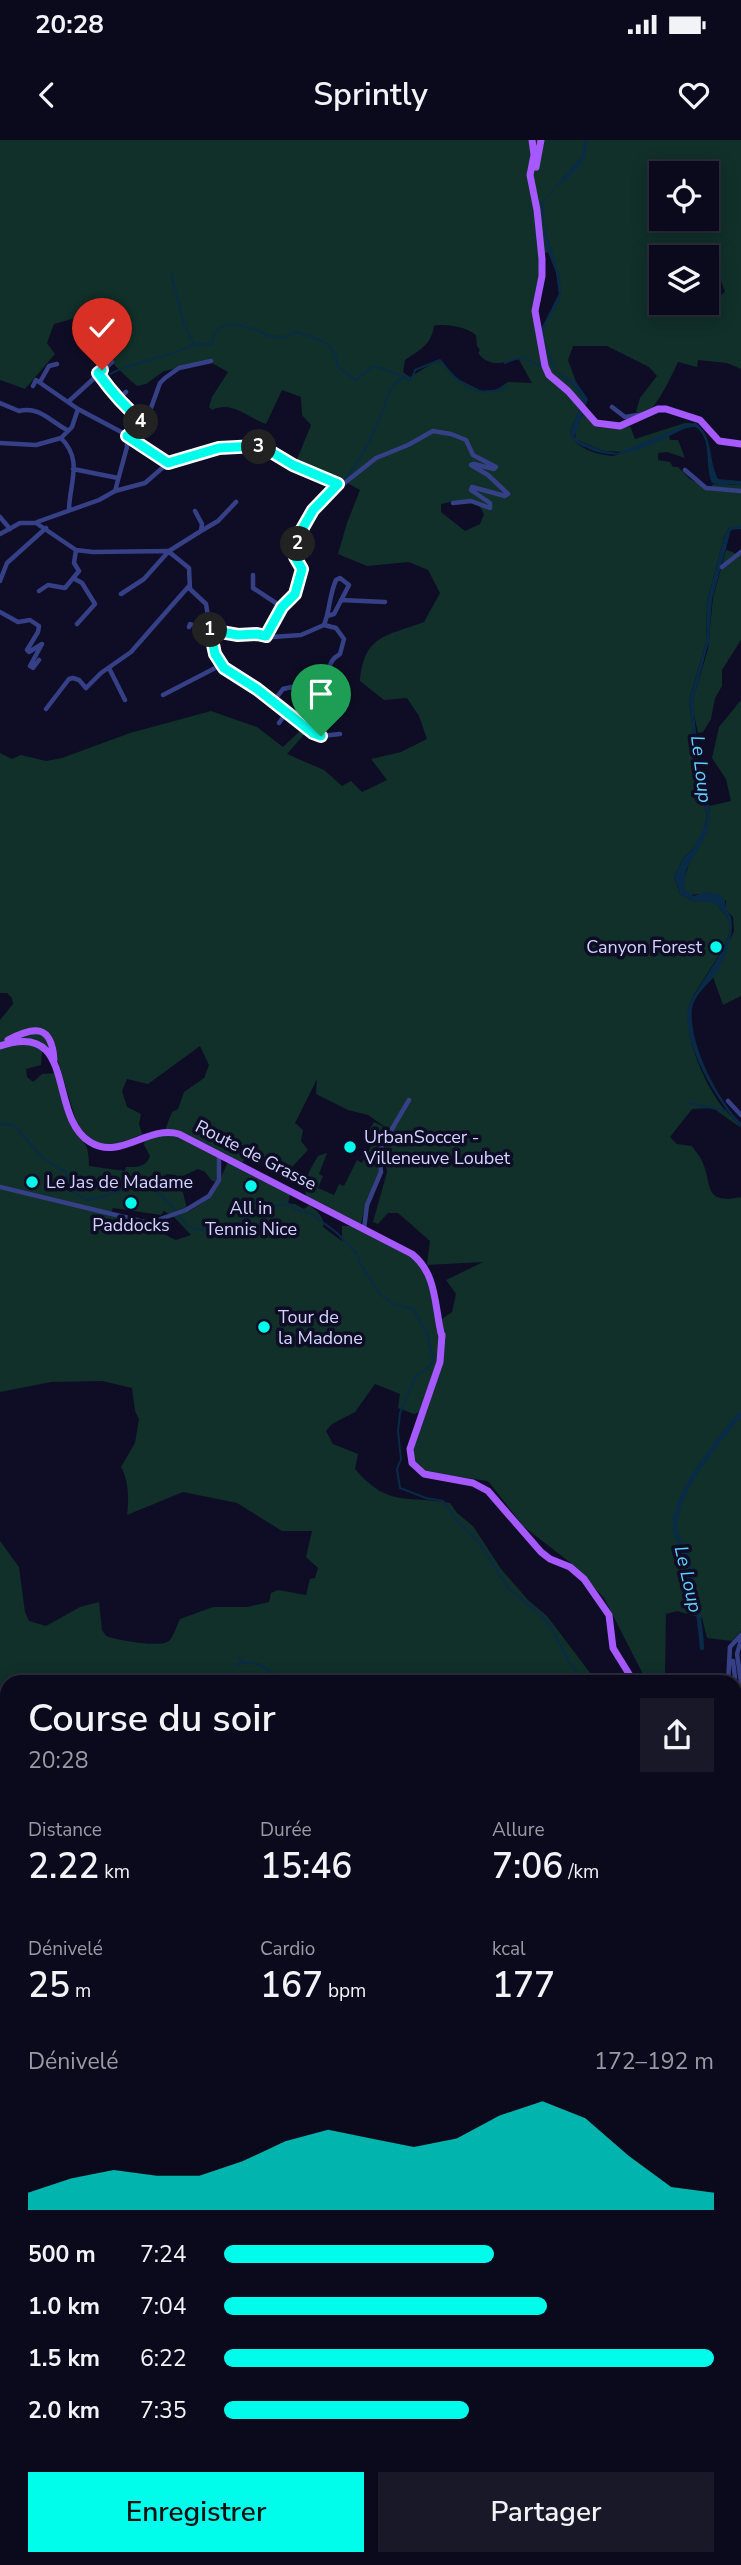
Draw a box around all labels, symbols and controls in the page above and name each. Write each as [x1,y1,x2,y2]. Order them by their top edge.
text: 20:28 [35,7,104,42]
text: Sprintly [313,73,428,116]
icon: back [28,76,66,114]
icon: heart [675,76,713,114]
map controls [649,161,719,315]
button: locate [649,161,719,231]
button: layers [649,245,719,315]
pin [72,298,132,370]
icon: check [83,309,121,347]
pin: 4 [124,404,158,440]
text: 4 [135,408,146,434]
pin: 3 [242,430,276,464]
text: 3 [253,433,264,459]
pin: 2 [280,526,316,562]
text: 2 [292,530,303,556]
pin: 1 [192,612,228,648]
text: 1 [204,616,215,642]
pin [291,664,351,736]
icon: arrive [302,675,340,713]
water label: Le Loup [684,734,718,804]
place label: Canyon Forest [586,935,703,959]
marker: Canyon Forest [708,939,724,955]
street label: Route de Grasse [191,1114,321,1196]
place label: UrbanSoccer - Villeneuve Loubet [363,1125,511,1170]
marker: UrbanSoccer - Villeneuve Loubet [342,1139,358,1155]
place label: Le Jas de Madame [46,1170,193,1194]
marker: Le Jas de Madame [24,1174,40,1190]
marker: All in Tennis Nice [243,1178,259,1194]
marker: Paddocks [123,1195,139,1211]
place label: All in Tennis Nice [205,1196,297,1241]
place label: Paddocks [92,1213,170,1237]
place label: Tour de la Madone [278,1305,363,1350]
marker: Tour de la Madone [256,1319,272,1335]
water label: Le Loup [668,1543,708,1615]
text: Course du soir [28,1693,276,1744]
button: share [640,1698,714,1772]
text: 20:28 [28,1745,88,1776]
text: Distance [28,1817,102,1843]
text: Durée [260,1817,312,1843]
text: Allure [492,1817,545,1843]
text: 2.22 [28,1843,99,1890]
text: 15:46 [260,1843,352,1890]
text: 7:06 [492,1843,563,1890]
text: km [99,1859,130,1885]
text: /km [563,1859,599,1885]
text: Dénivelé [28,1936,103,1962]
text: Cardio [260,1936,315,1962]
text: kcal [492,1936,526,1962]
text: 25 [28,1962,70,2009]
text: 167 [260,1962,323,2009]
text: 177 [492,1962,555,2009]
text: m [70,1978,91,2004]
text: bpm [323,1978,366,2004]
text: Dénivelé [28,2046,119,2077]
text: 172–192 m [594,2046,714,2077]
text: 500 m [28,2239,96,2270]
text: 7:24 [140,2239,187,2270]
text: 1.0 km [28,2291,100,2322]
text: 7:04 [140,2291,187,2322]
text: 1.5 km [28,2343,100,2374]
text: 6:22 [140,2343,187,2374]
text: 2.0 km [28,2395,100,2426]
text: 7:35 [140,2395,187,2426]
button: Enregistrer [28,2472,364,2552]
button: Partager [378,2472,714,2552]

